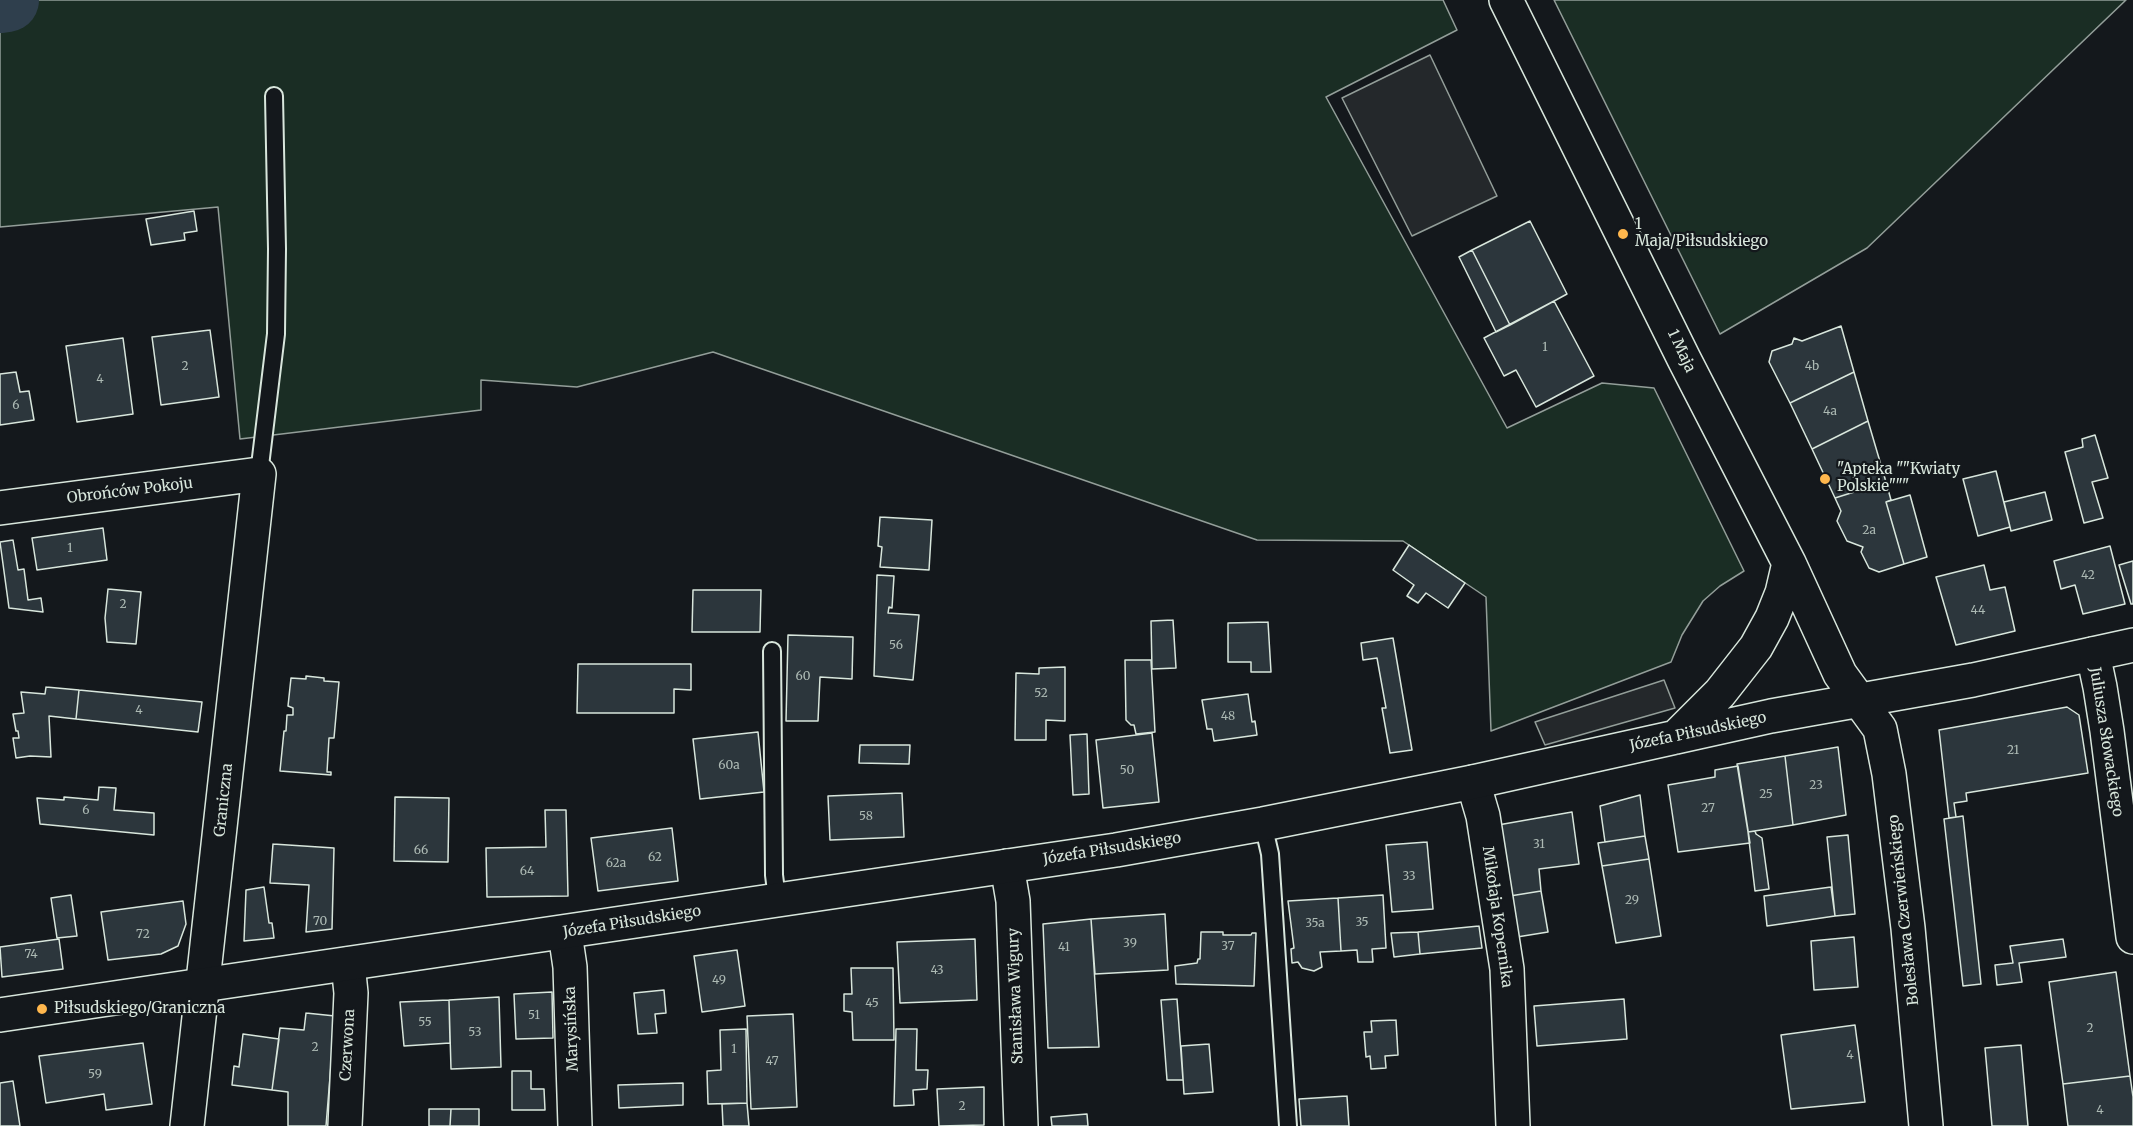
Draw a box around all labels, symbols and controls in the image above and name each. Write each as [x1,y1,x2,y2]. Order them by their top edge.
place label: 1 Maja/Piłsudskiego [1635,216,1768,251]
marker: 1 Maja/Piłsudskiego [1616,227,1630,241]
street label: 1 Maja [1663,327,1699,375]
house number: 1 [1542,341,1548,355]
house number: 2 [181,360,189,374]
house number: 4b [1805,360,1819,374]
house number: 4 [96,373,104,387]
house number: 6 [12,399,20,413]
house number: 4a [1823,405,1837,419]
place label: "Apteka ""Kwiaty Polskie""" [1837,461,1960,496]
marker: "Apteka ""Kwiaty Polskie""" [1818,472,1832,486]
street label: Obrońców Pokoju [66,474,194,508]
house number: 2a [1862,524,1876,538]
house number: 1 [67,542,73,556]
house number: 42 [2081,569,2095,583]
house number: 2 [119,598,127,612]
house number: 44 [1971,604,1985,618]
house number: 56 [889,639,903,653]
street label: Juliusza Słowackiego [2085,666,2127,818]
house number: 60 [796,670,810,684]
house number: 52 [1034,687,1048,701]
house number: 4 [135,704,143,718]
street label: Józefa Piłsudskiego [1628,709,1768,755]
house number: 48 [1221,710,1235,724]
house number: 21 [2007,744,2019,758]
house number: 60a [718,759,740,773]
street label: Graniczna [211,762,237,838]
house number: 50 [1120,764,1134,778]
house number: 23 [1809,779,1823,793]
house number: 25 [1759,788,1773,802]
house number: 27 [1701,802,1715,816]
house number: 6 [82,804,90,818]
house number: 58 [859,810,873,824]
street label: Bolesława Czerwieńskiego [1885,814,1923,1006]
street label: Józefa Piłsudskiego [1042,829,1182,869]
house number: 31 [1533,838,1545,852]
house number: 66 [414,844,428,858]
street label: Mikołaja Kopernika [1478,845,1516,989]
house number: 62 [648,851,662,865]
house number: 62a [606,857,626,871]
house number: 64 [520,865,534,879]
house number: 33 [1402,870,1416,884]
house number: 29 [1625,894,1639,908]
street label: Józefa Piłsudskiego [562,902,702,942]
house number: 70 [313,915,327,929]
house number: 35 [1355,916,1369,930]
house number: 35a [1305,917,1325,931]
house number: 72 [136,928,150,942]
street label: Stanisława Wigury [1005,928,1027,1064]
house number: 39 [1123,937,1137,951]
house number: 37 [1221,940,1235,954]
house number: 41 [1058,941,1070,955]
house number: 74 [24,948,38,962]
house number: 43 [930,964,944,978]
house number: 49 [712,974,726,988]
street label: Marysińska [562,986,582,1072]
house number: 45 [865,997,879,1011]
place label: Piłsudskiego/Graniczna [54,1000,225,1018]
marker: Piłsudskiego/Graniczna [35,1002,49,1016]
street label: Czerwona [337,1009,359,1081]
house number: 51 [528,1009,540,1023]
house number: 55 [418,1016,432,1030]
house number: 2 [2086,1022,2094,1036]
house number: 53 [468,1026,482,1040]
house number: 2 [311,1041,319,1055]
house number: 1 [731,1043,737,1057]
house number: 4 [1846,1049,1854,1063]
house number: 47 [765,1055,779,1069]
house number: 59 [88,1068,102,1082]
house number: 2 [958,1100,966,1114]
house number: 4 [2096,1104,2104,1118]

